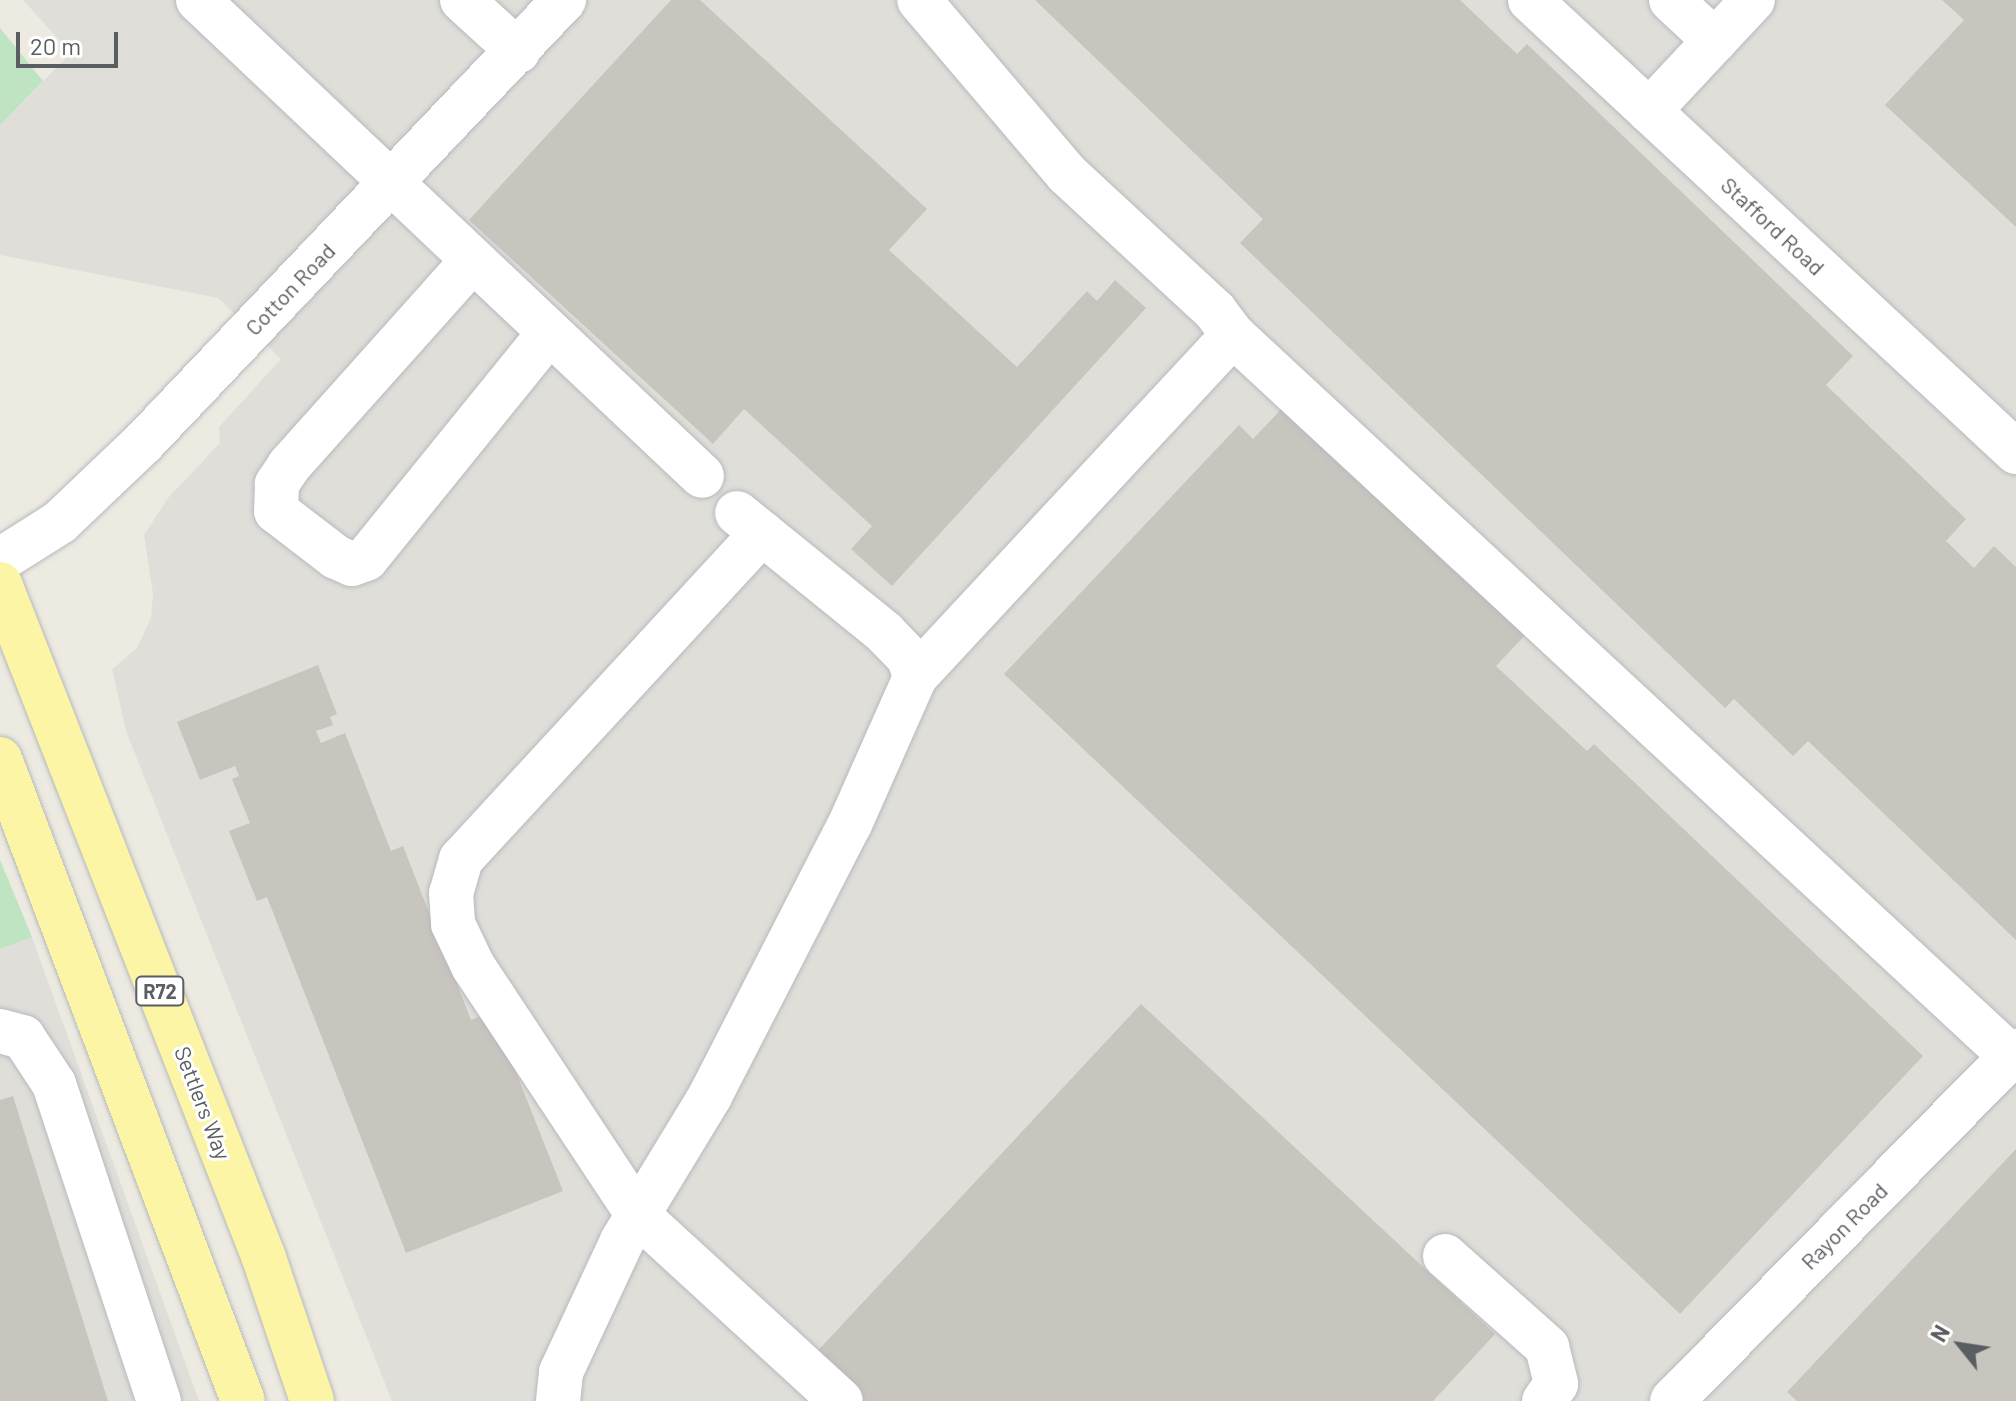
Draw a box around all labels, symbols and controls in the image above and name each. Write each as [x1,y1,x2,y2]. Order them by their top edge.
scale bar [20,16,122,66]
text: 20 m [30,31,81,60]
street label: Stafford Road [1716,171,1830,281]
street label: Cotton Road [240,237,340,341]
road number: R72 [134,975,186,1007]
street label: Settlers Way [169,1042,237,1164]
street label: Rayon Road [1795,1177,1893,1275]
north arrow [1920,1305,2000,1385]
text: N [1924,1320,1954,1346]

